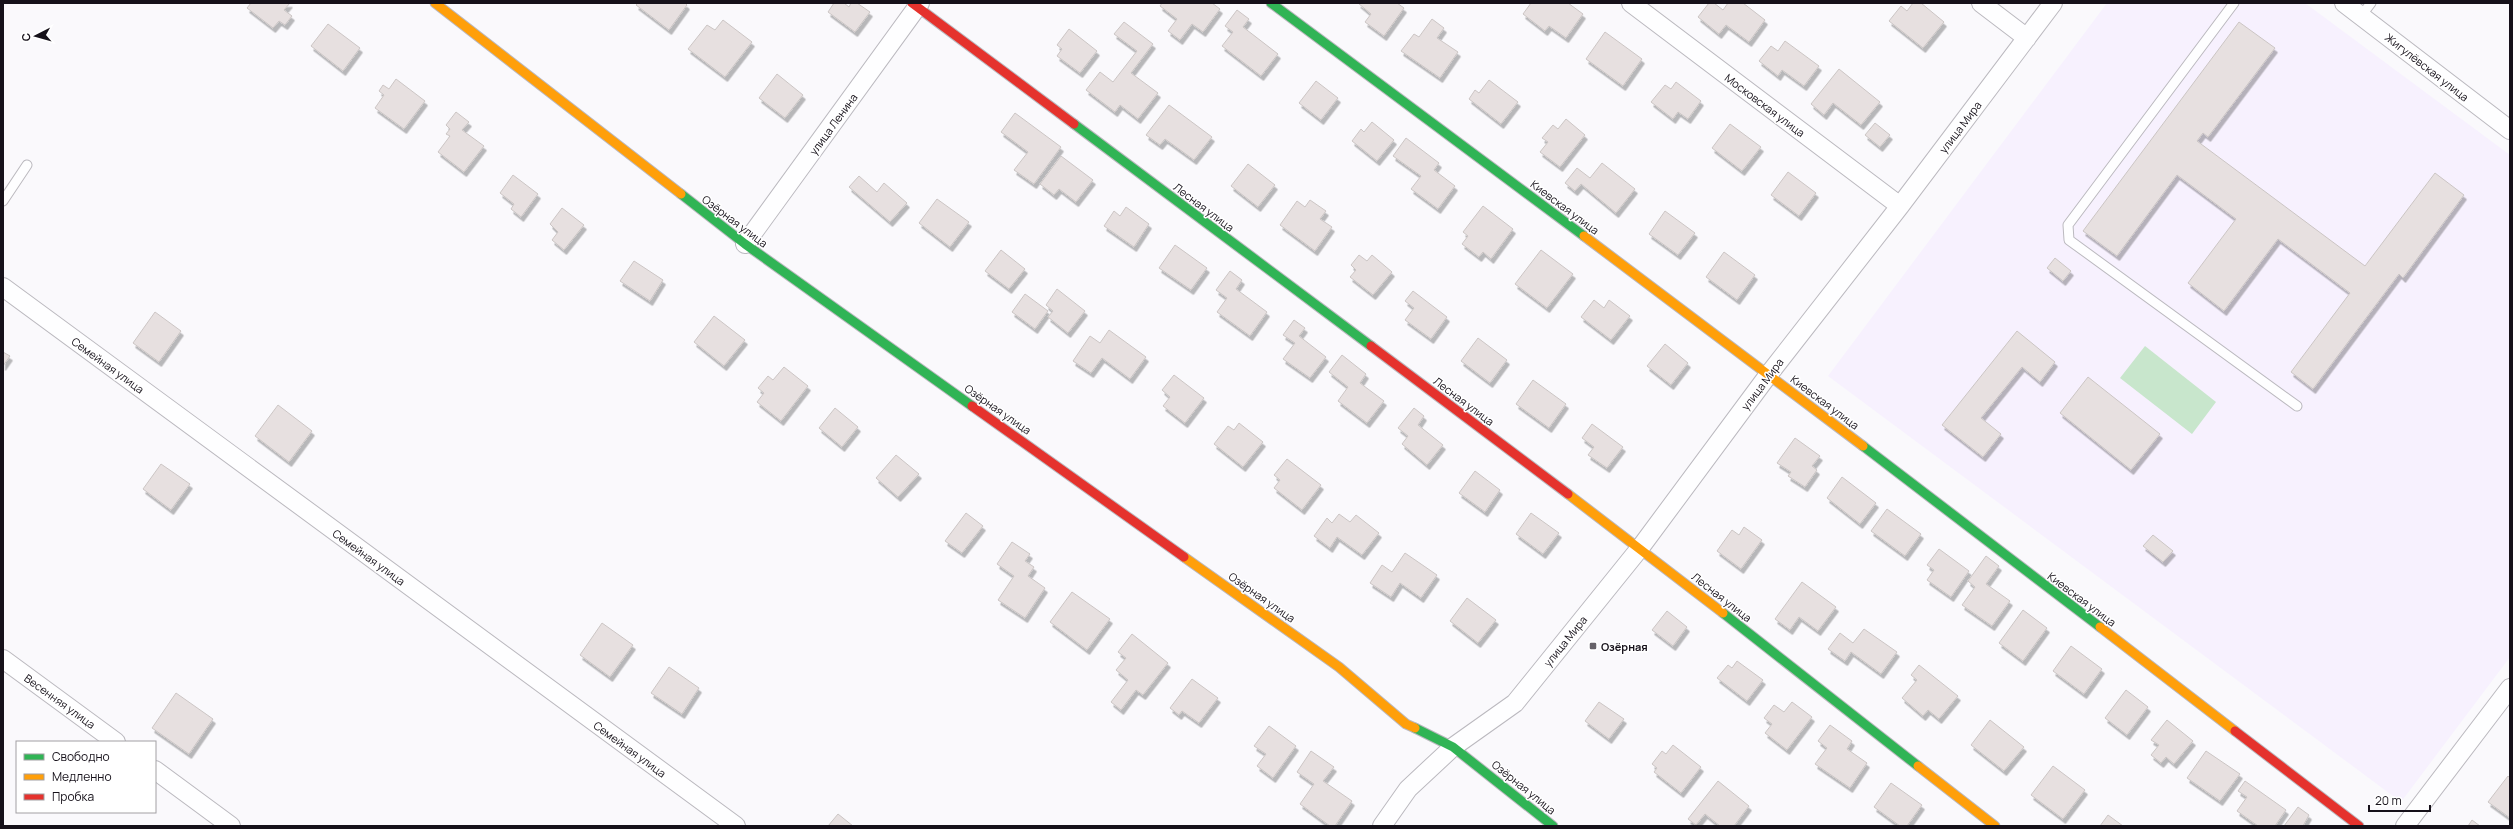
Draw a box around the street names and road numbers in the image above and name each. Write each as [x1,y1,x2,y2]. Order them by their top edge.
street label: Жигулёвская улица [2382,30,2472,104]
street label: Московская улица [1722,70,1808,140]
street label: улица Ленина [806,90,860,158]
street label: улица Мира [1936,98,1984,156]
street label: Киевская улица [1528,176,1602,238]
street label: Лесная улица [1171,179,1237,235]
street label: Озёрная улица [699,191,771,251]
street label: Семейная улица [69,334,147,396]
street label: улица Мира [1738,355,1786,413]
street label: Киевская улица [1788,371,1862,433]
street label: Лесная улица [1431,373,1497,429]
street label: Озёрная улица [962,380,1034,438]
street label: Семейная улица [330,526,408,588]
street label: Озёрная улица [1226,568,1298,626]
street label: Киевская улица [2045,568,2119,630]
street label: Лесная улица [1689,569,1755,625]
street label: улица Мира [1540,612,1590,670]
street label: Весенняя улица [22,670,98,732]
street label: Семейная улица [591,718,669,780]
street label: Озёрная улица [1489,757,1559,817]

